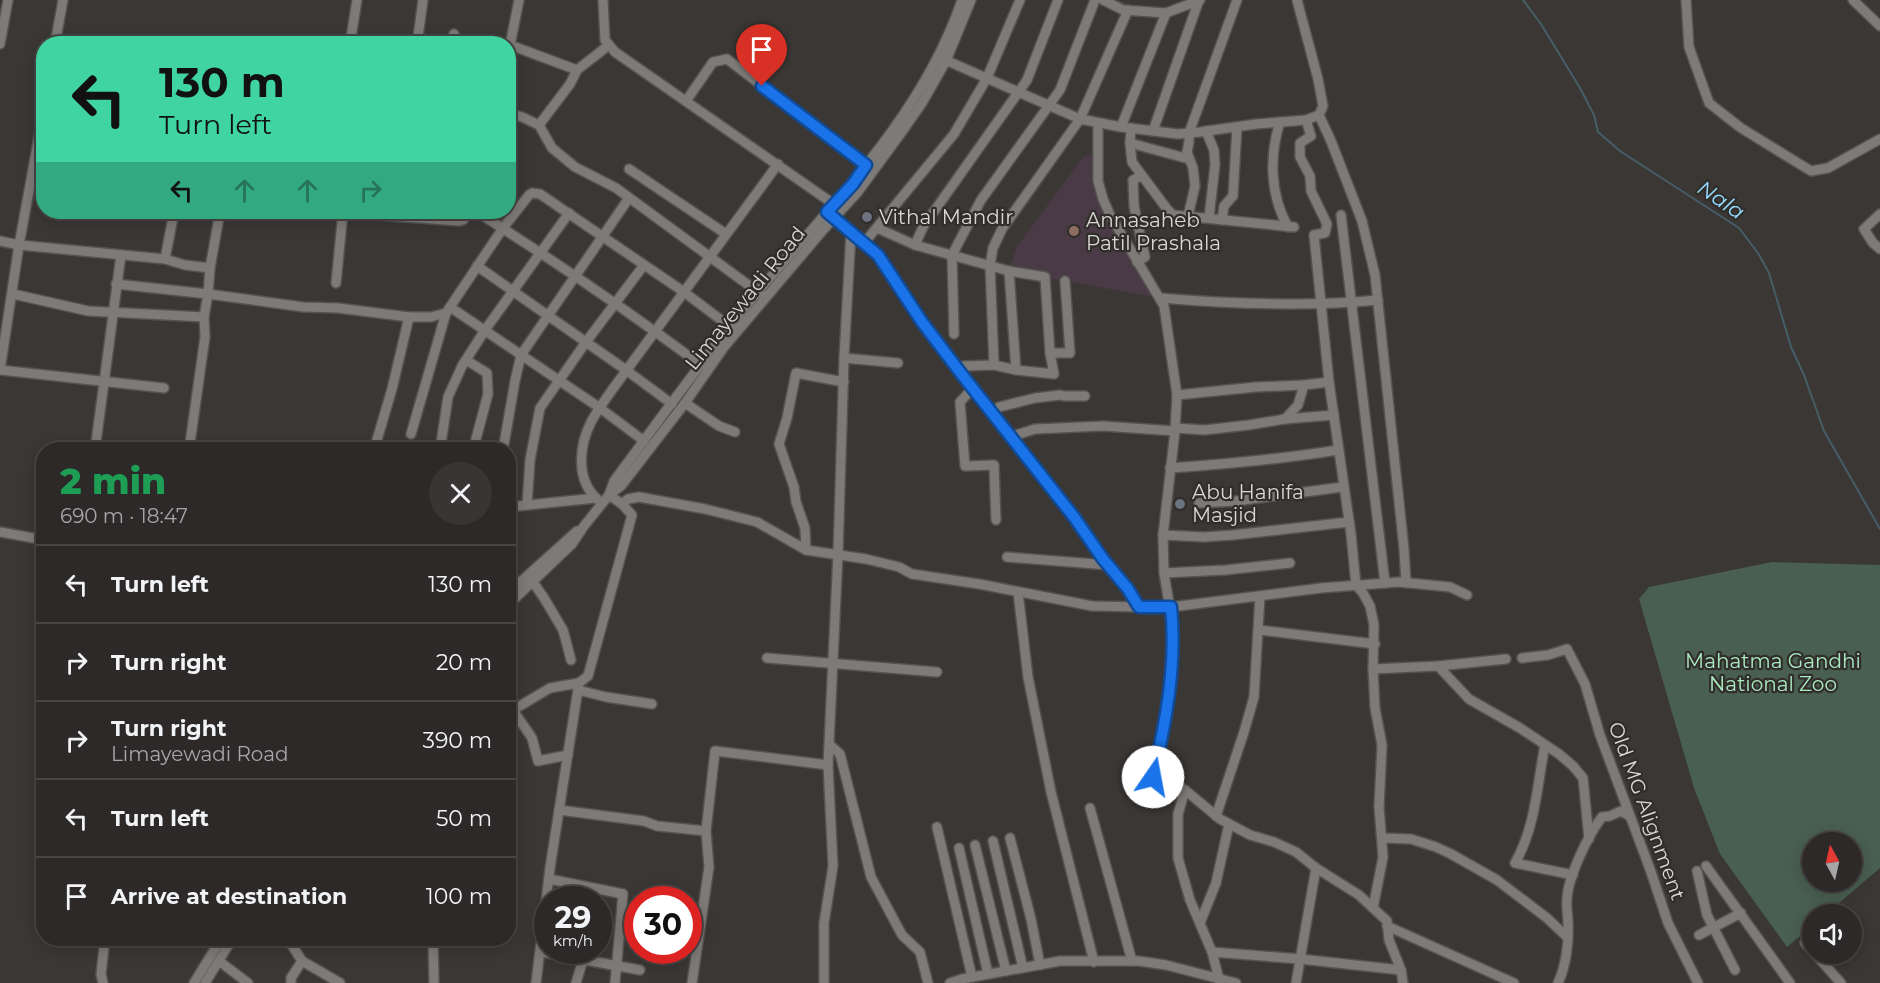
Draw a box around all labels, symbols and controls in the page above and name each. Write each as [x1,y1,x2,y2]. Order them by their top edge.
pin [736,24,787,86]
icon: arrive [745,33,778,66]
text: 130 m [159,56,285,108]
icon: left [60,60,138,138]
text: Turn left [159,108,272,141]
icon: left [165,174,198,207]
icon: ahead [228,174,261,207]
icon: ahead [291,174,324,207]
icon: right [354,174,387,207]
water label: Nala [1693,175,1749,224]
place label: Vithal Mandir [879,205,1013,229]
place label: Annasaheb Patil Prashala [1086,208,1221,255]
marker: Vithal Mandir [860,210,874,224]
street label: Limayewadi Road [680,221,810,375]
marker: Annasaheb Patil Prashala [1067,224,1081,238]
text: 2 min [60,459,166,503]
button: close [429,462,492,525]
place label: Abu Hanifa Masjid [1192,480,1304,527]
marker: Abu Hanifa Masjid [1173,497,1187,511]
text: 690 m · 18:47 [60,504,188,528]
icon: left [60,568,93,601]
text: Turn left [111,571,209,598]
text: 130 m [428,571,492,598]
icon: right [60,646,93,679]
text: Turn right [111,649,226,676]
text: 20 m [436,649,492,676]
park label: Mahatma Gandhi National Zoo [1685,649,1861,696]
text: Turn right [111,715,226,742]
street label: Old MG Alignment [1604,719,1690,903]
icon: right [60,724,93,757]
text: 390 m [423,727,492,754]
text: Limayewadi Road [111,742,289,766]
position arrow [1121,745,1185,809]
icon: left [60,802,93,835]
text: Turn left [111,805,209,832]
text: 50 m [436,805,492,832]
north arrow [1802,832,1862,892]
map controls [1802,832,1862,964]
icon: arrive [60,880,93,913]
text: Arrive at destination [111,883,347,910]
text: 100 m [426,883,492,910]
speed limit sign: 30 [624,886,702,964]
text: 29 [555,899,591,936]
button: sound [1802,904,1862,964]
text: km/h [553,931,593,950]

